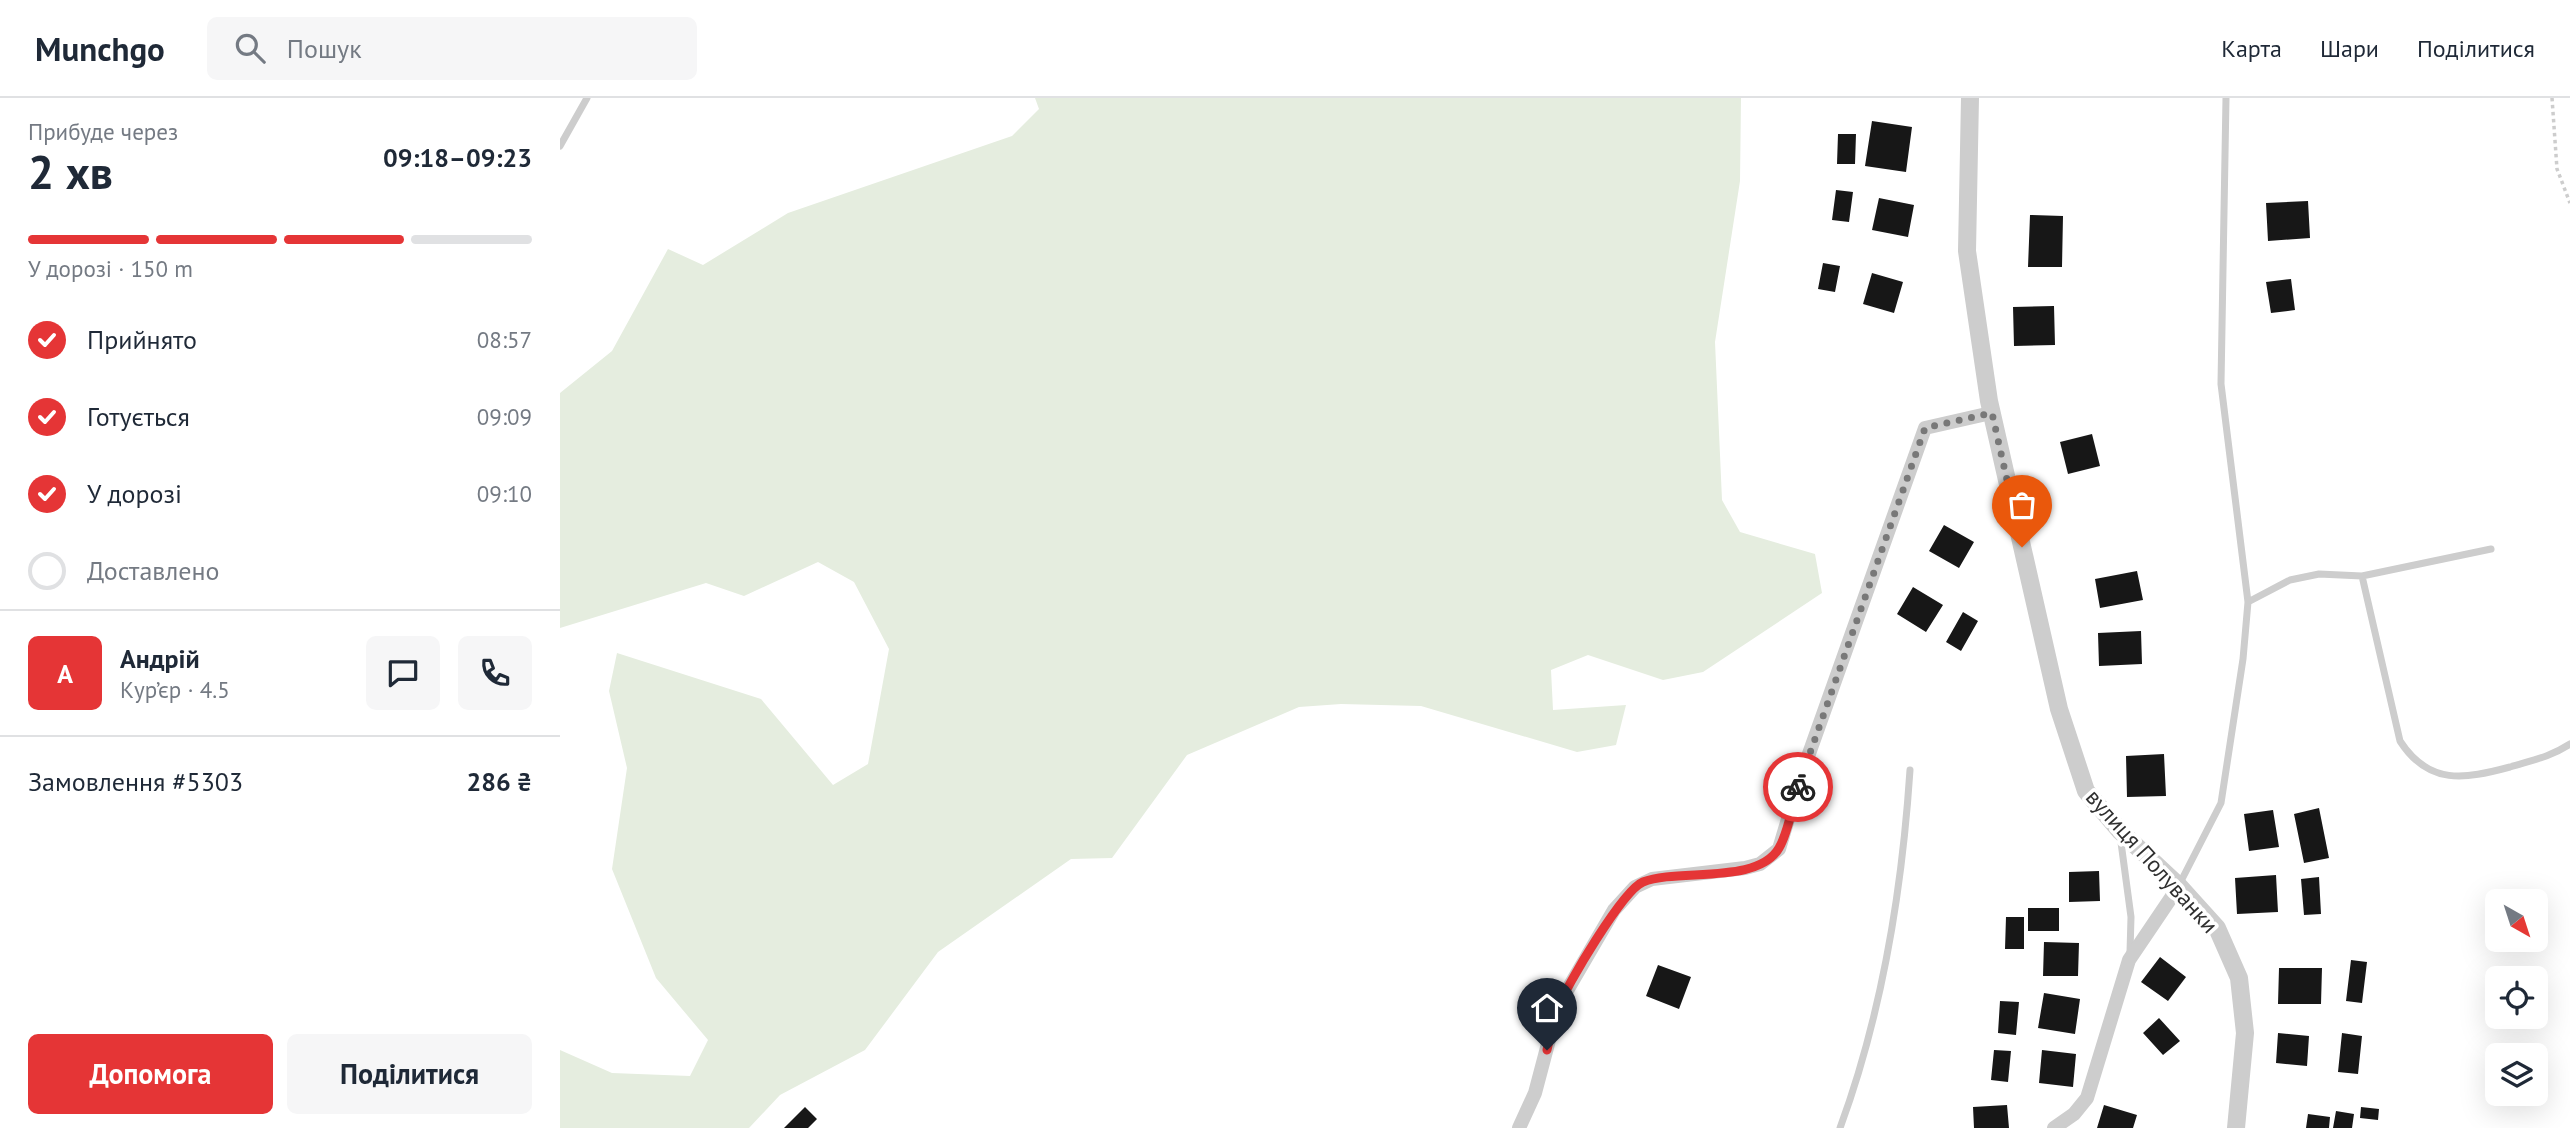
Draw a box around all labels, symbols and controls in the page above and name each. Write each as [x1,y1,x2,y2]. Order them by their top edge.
search box [207,17,697,80]
text: Munchgo [35,27,165,70]
icon: search [231,29,269,67]
text: Пошук [287,32,362,65]
text: Карта [2221,33,2282,64]
text: Шари [2320,33,2379,64]
text: Поділитися [2417,33,2535,64]
text: Прибуде через [28,117,178,146]
text: 09:18–09:23 [383,141,532,174]
text: 2 хв [28,142,113,202]
text: У дорозі · 150 m [28,254,193,283]
icon: check [28,321,66,359]
text: Прийнято [87,323,197,356]
text: 08:57 [477,325,532,354]
icon: check [28,398,66,436]
text: Готується [87,400,190,433]
text: 09:09 [477,402,532,431]
icon: check [28,475,66,513]
pin [1992,475,2052,547]
text: У дорозі [87,477,182,510]
text: 09:10 [477,479,532,508]
icon: bag [2003,486,2041,524]
text: Доставлено [87,554,220,587]
button: chat [366,636,440,710]
button: phone [458,636,532,710]
text: Андрій [120,642,200,675]
text: А [57,657,73,690]
text: Кур’єр · 4.5 [120,675,230,704]
courier [1763,752,1833,822]
text: Замовлення #5303 [28,765,243,798]
text: 286 ₴ [466,765,532,798]
icon: bike [1779,768,1817,806]
street label: вулиця Полуванки [2080,783,2225,939]
north arrow [2485,889,2548,952]
map controls [2485,889,2548,1106]
button: locate [2485,966,2548,1029]
pin [1517,978,1577,1050]
icon: home [1528,989,1566,1027]
button: Допомога [28,1034,273,1114]
button: Поділитися [287,1034,532,1114]
button: layers [2485,1043,2548,1106]

